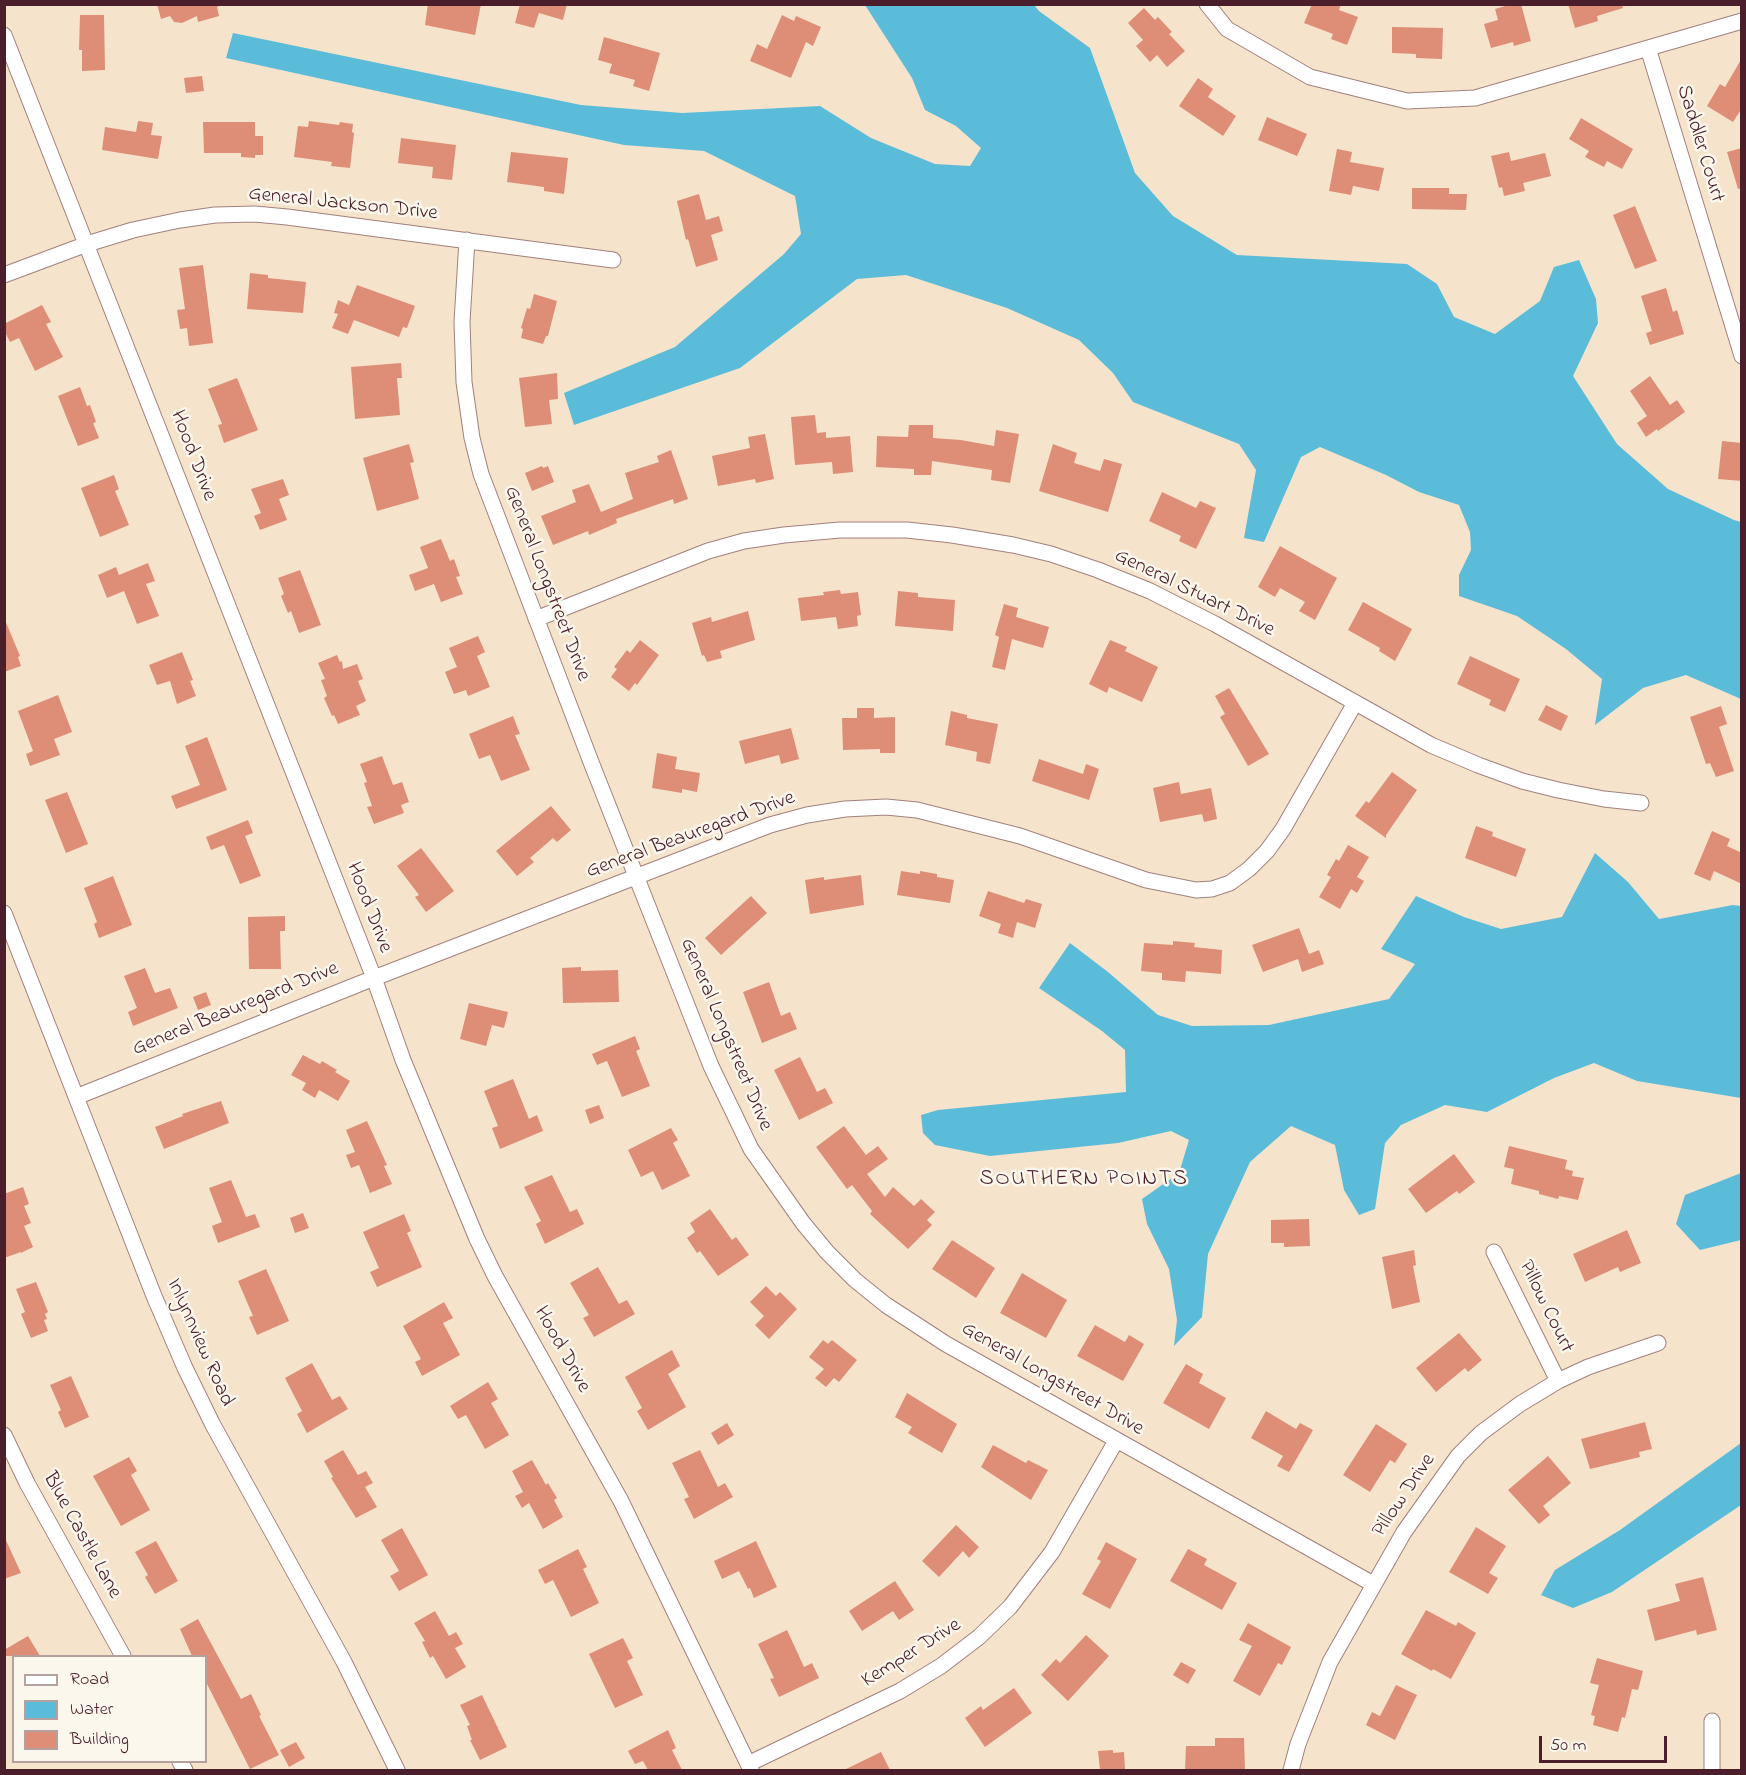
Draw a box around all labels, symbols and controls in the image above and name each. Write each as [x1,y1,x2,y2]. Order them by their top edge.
street label: Saddler Court [1669,82,1729,206]
street label: General Jackson Drive [247,183,439,227]
street label: Hood Drive [163,407,221,505]
street label: General Longstreet Drive [497,483,595,685]
street label: General Stuart Drive [1110,544,1278,644]
street label: General Beauregard Drive [583,787,799,885]
street label: Hood Drive [339,859,397,957]
street label: General Longstreet Drive [673,935,777,1135]
street label: General Beauregard Drive [129,957,343,1063]
district label: SOUTHERN POINTS [980,1167,1188,1193]
street label: Pillow Court [1512,1257,1578,1357]
street label: Inlynnview Road [160,1275,238,1411]
street label: Hood Drive [527,1302,595,1398]
street label: General Longstreet Drive [956,1317,1148,1443]
street label: Pillow Drive [1368,1449,1442,1543]
street label: Blue Castle Lane [36,1468,126,1604]
street label: Kemper Drive [858,1614,966,1694]
legend [12,1655,207,1763]
text: Road [70,1667,109,1693]
text: Water [70,1697,113,1723]
scale bar [1542,1724,1670,1762]
text: Building [70,1727,129,1753]
text: 50 m [1550,1733,1587,1759]

